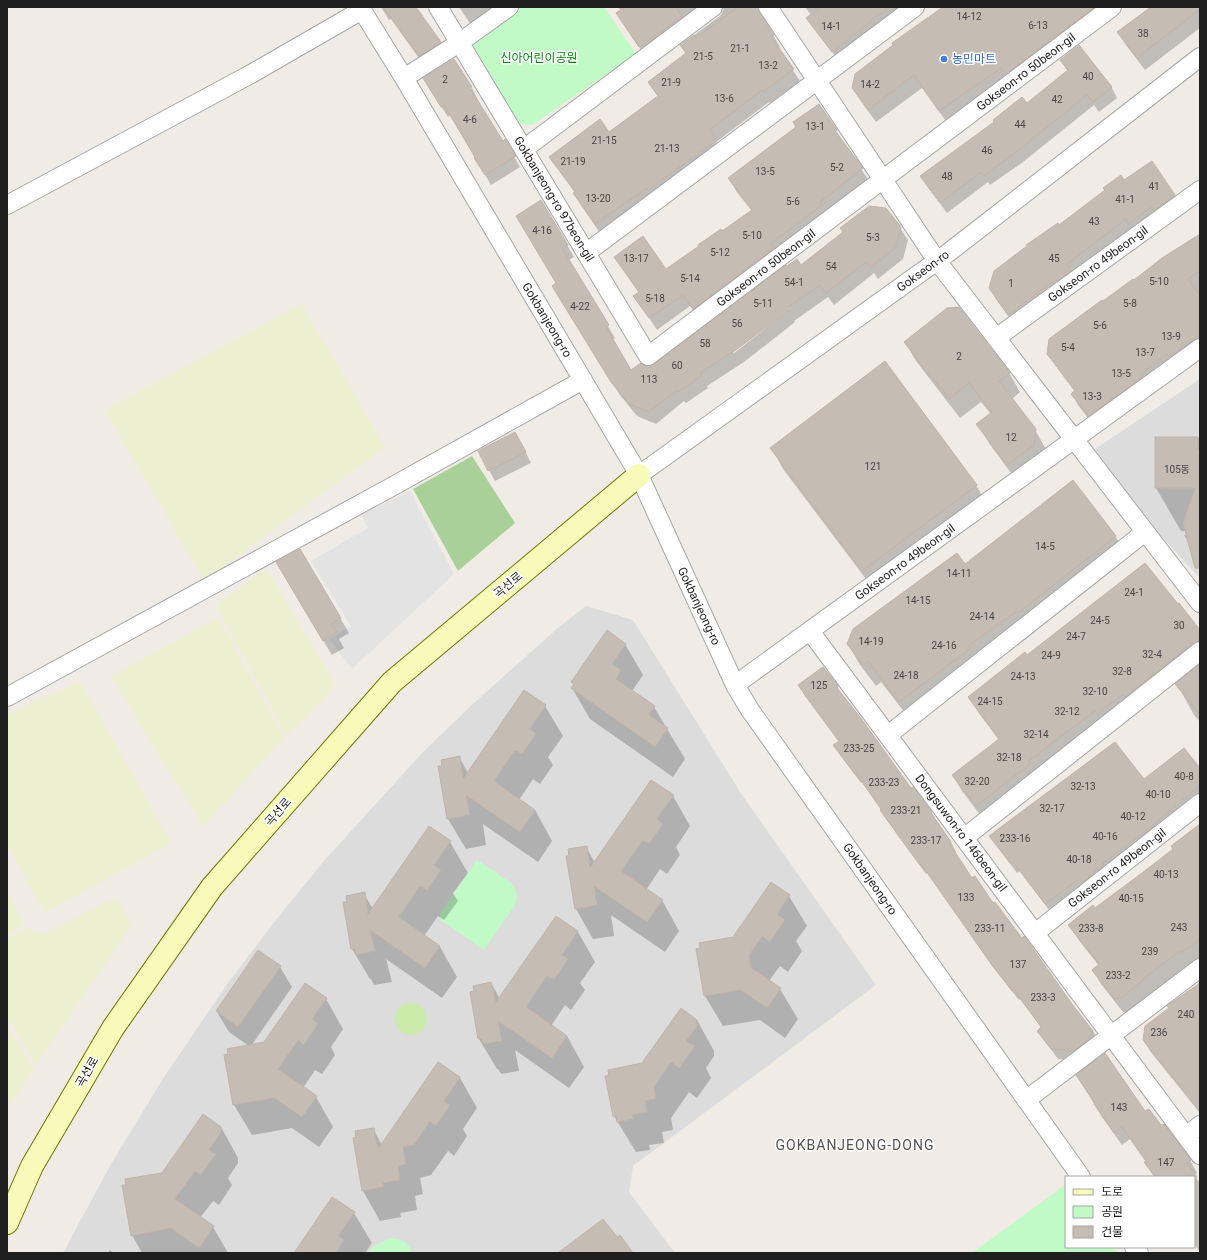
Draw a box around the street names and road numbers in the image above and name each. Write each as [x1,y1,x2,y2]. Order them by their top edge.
street label: Gokseon-ro 50beon-gil [974,30,1078,114]
street label: Gokbanjeong-ro 97beon-gil [511,134,597,264]
street label: Gokseon-ro 49beon-gil [1045,223,1151,305]
street label: Gokseon-ro 50beon-gil [714,226,818,310]
street label: Gokseon-ro [894,247,952,295]
street label: Gokbanjeong-ro [519,280,575,360]
street label: Gokseon-ro 49beon-gil [852,521,958,603]
street label: Gokbanjeong-ro [675,565,723,647]
street label: 곡선로 [491,569,525,601]
street label: Dongsuwon-ro 146beon-gil [912,772,1010,894]
street label: 곡선로 [262,795,294,829]
street label: Gokseon-ro 49beon-gil [1065,825,1169,911]
street label: Gokbanjeong-ro [840,840,900,918]
street label: 곡선로 [73,1054,101,1090]

